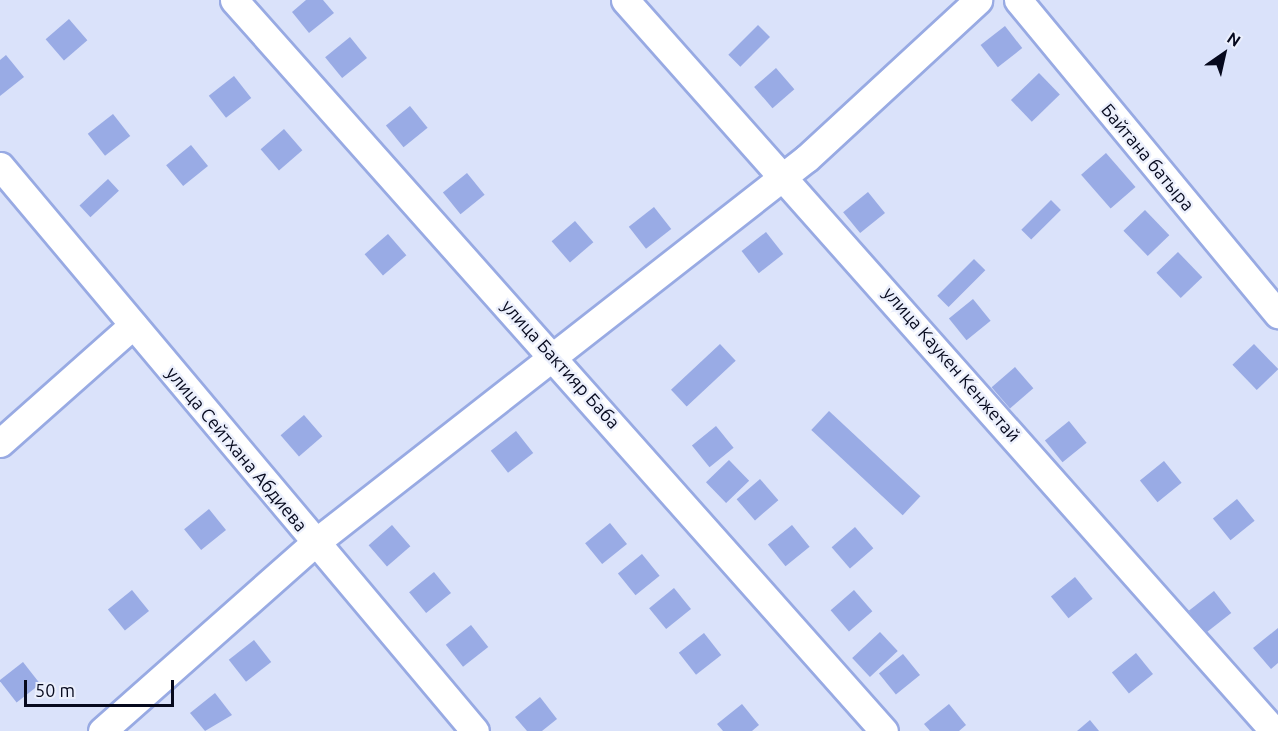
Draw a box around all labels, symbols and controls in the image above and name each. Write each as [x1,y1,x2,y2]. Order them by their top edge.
north arrow [1194,24,1254,84]
text: N [1224,28,1244,50]
street label: Байтана батыра [1097,99,1199,215]
street label: улица Каукен Кенжетай [879,282,1025,446]
street label: улица Бактияр Баба [497,295,625,433]
street label: улица Сейтхана Абдиева [162,362,312,536]
scale bar [27,668,177,706]
text: 50 m [35,680,75,700]

